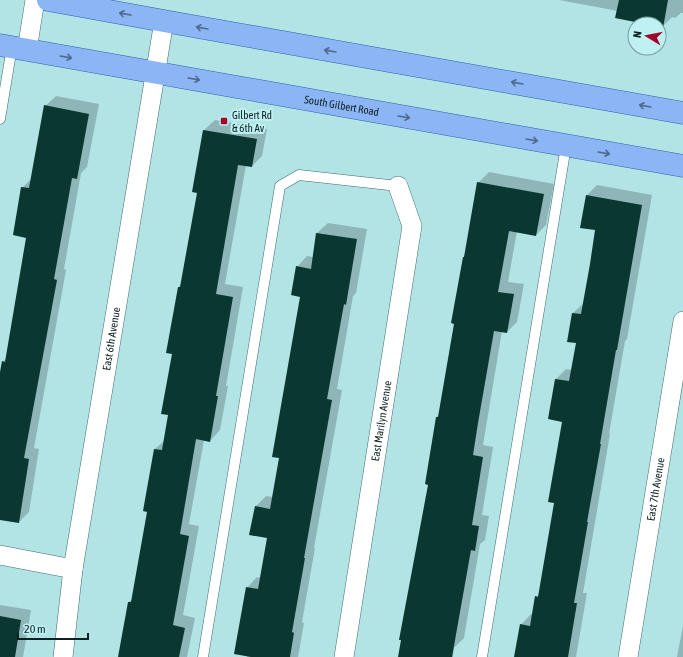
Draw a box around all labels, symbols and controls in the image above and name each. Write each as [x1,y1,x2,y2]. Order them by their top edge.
one-way arrow [119,10,132,18]
north arrow [627,16,667,56]
one-way arrow [196,24,209,32]
text: N [631,30,644,39]
one-way arrow [324,46,337,54]
one-way arrow [59,53,72,61]
one-way arrow [187,76,200,84]
one-way arrow [510,79,523,87]
street label: South Gilbert Road [303,93,380,118]
one-way arrow [638,102,651,110]
place label: Gilbert Rd & 6th Av [232,109,272,134]
one-way arrow [397,113,410,121]
marker: Gilbert Rd & 6th Av [219,116,229,126]
one-way arrow [525,136,538,144]
one-way arrow [597,149,610,157]
street label: East 6th Avenue [100,306,122,371]
street label: East Marilyn Avenue [369,380,394,462]
street label: East 7th Avenue [644,457,667,522]
scale bar [18,615,88,641]
text: 20 m [24,622,46,636]

